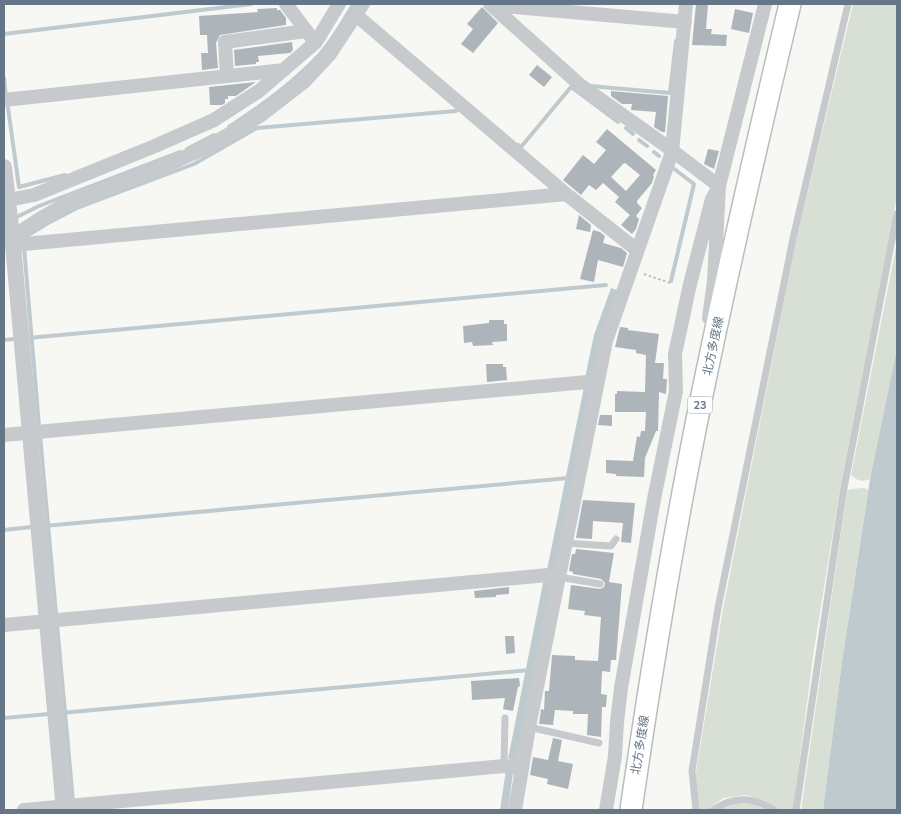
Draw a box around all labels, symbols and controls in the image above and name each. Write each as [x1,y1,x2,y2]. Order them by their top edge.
street label: 北方多度線 [699,315,727,377]
road number: 23 [688,396,712,414]
street label: 北方多度線 [627,714,653,776]

